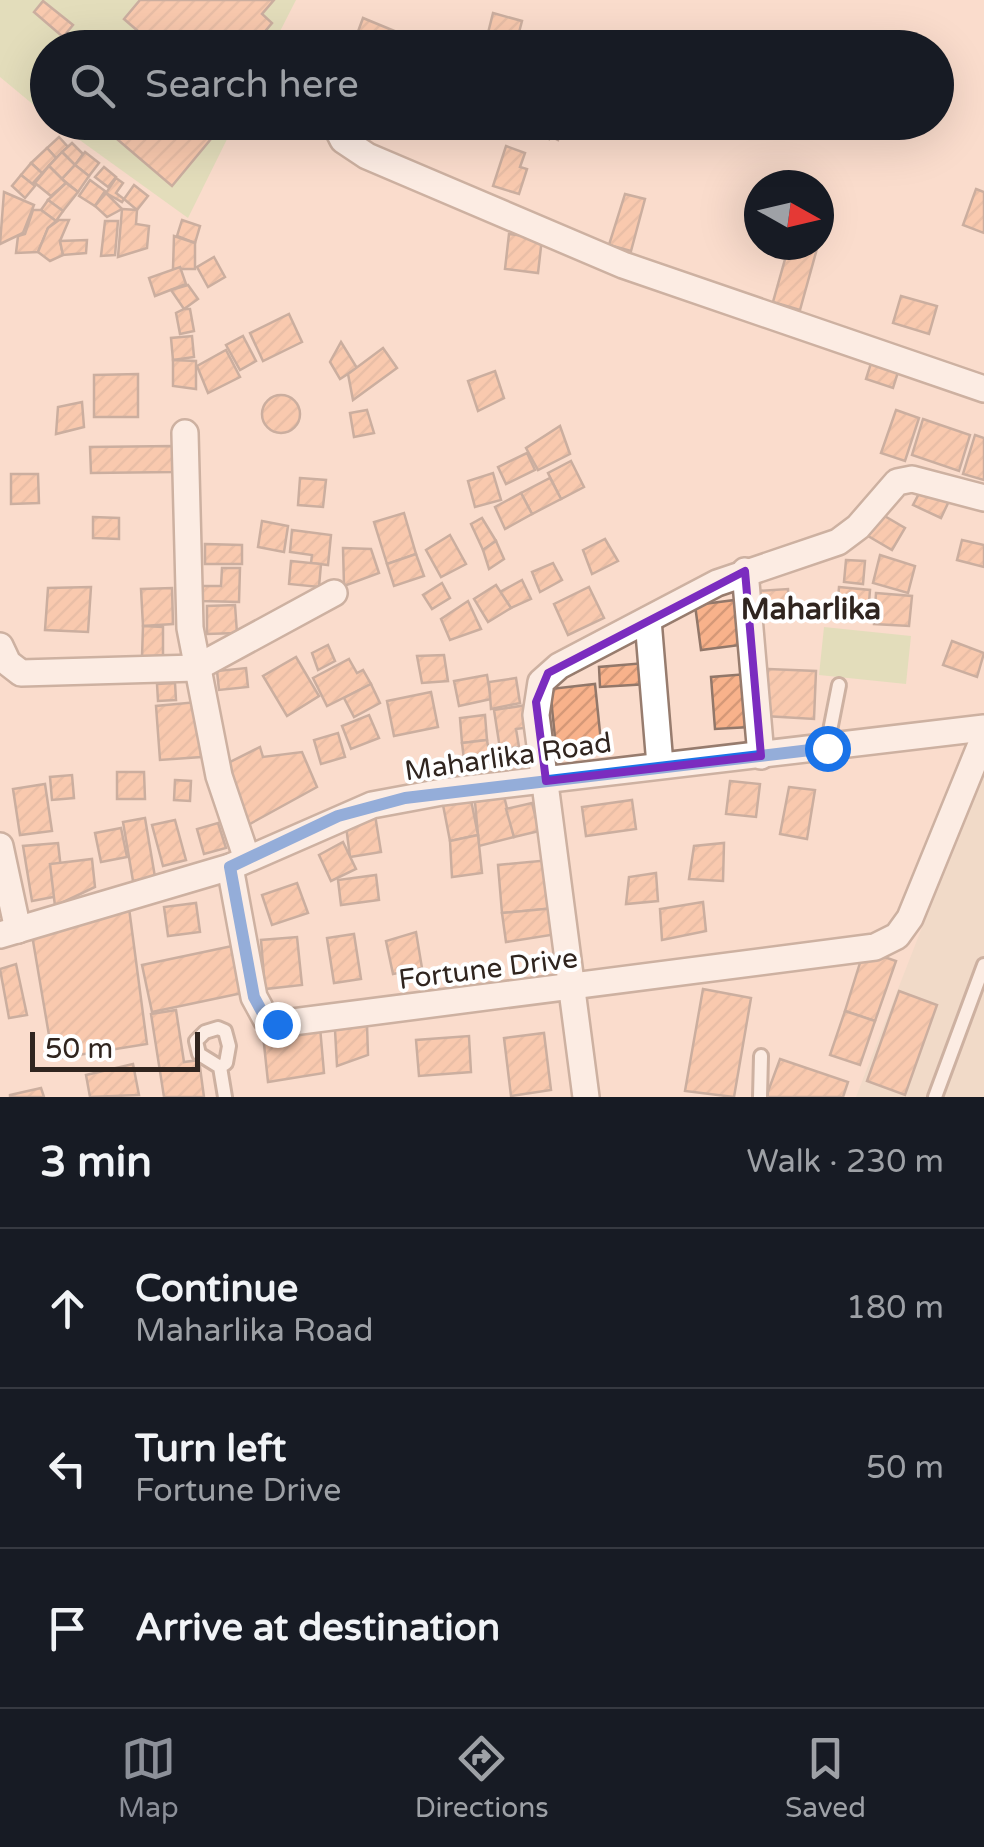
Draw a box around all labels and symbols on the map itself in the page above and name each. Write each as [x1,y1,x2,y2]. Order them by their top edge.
north arrow [744,170,834,260]
district label: Maharlika [741,591,881,628]
street label: Maharlika Road [402,726,614,788]
route start [805,726,851,772]
street label: Fortune Drive [396,941,580,997]
route end [255,1002,301,1048]
scale bar [30,1027,200,1072]

